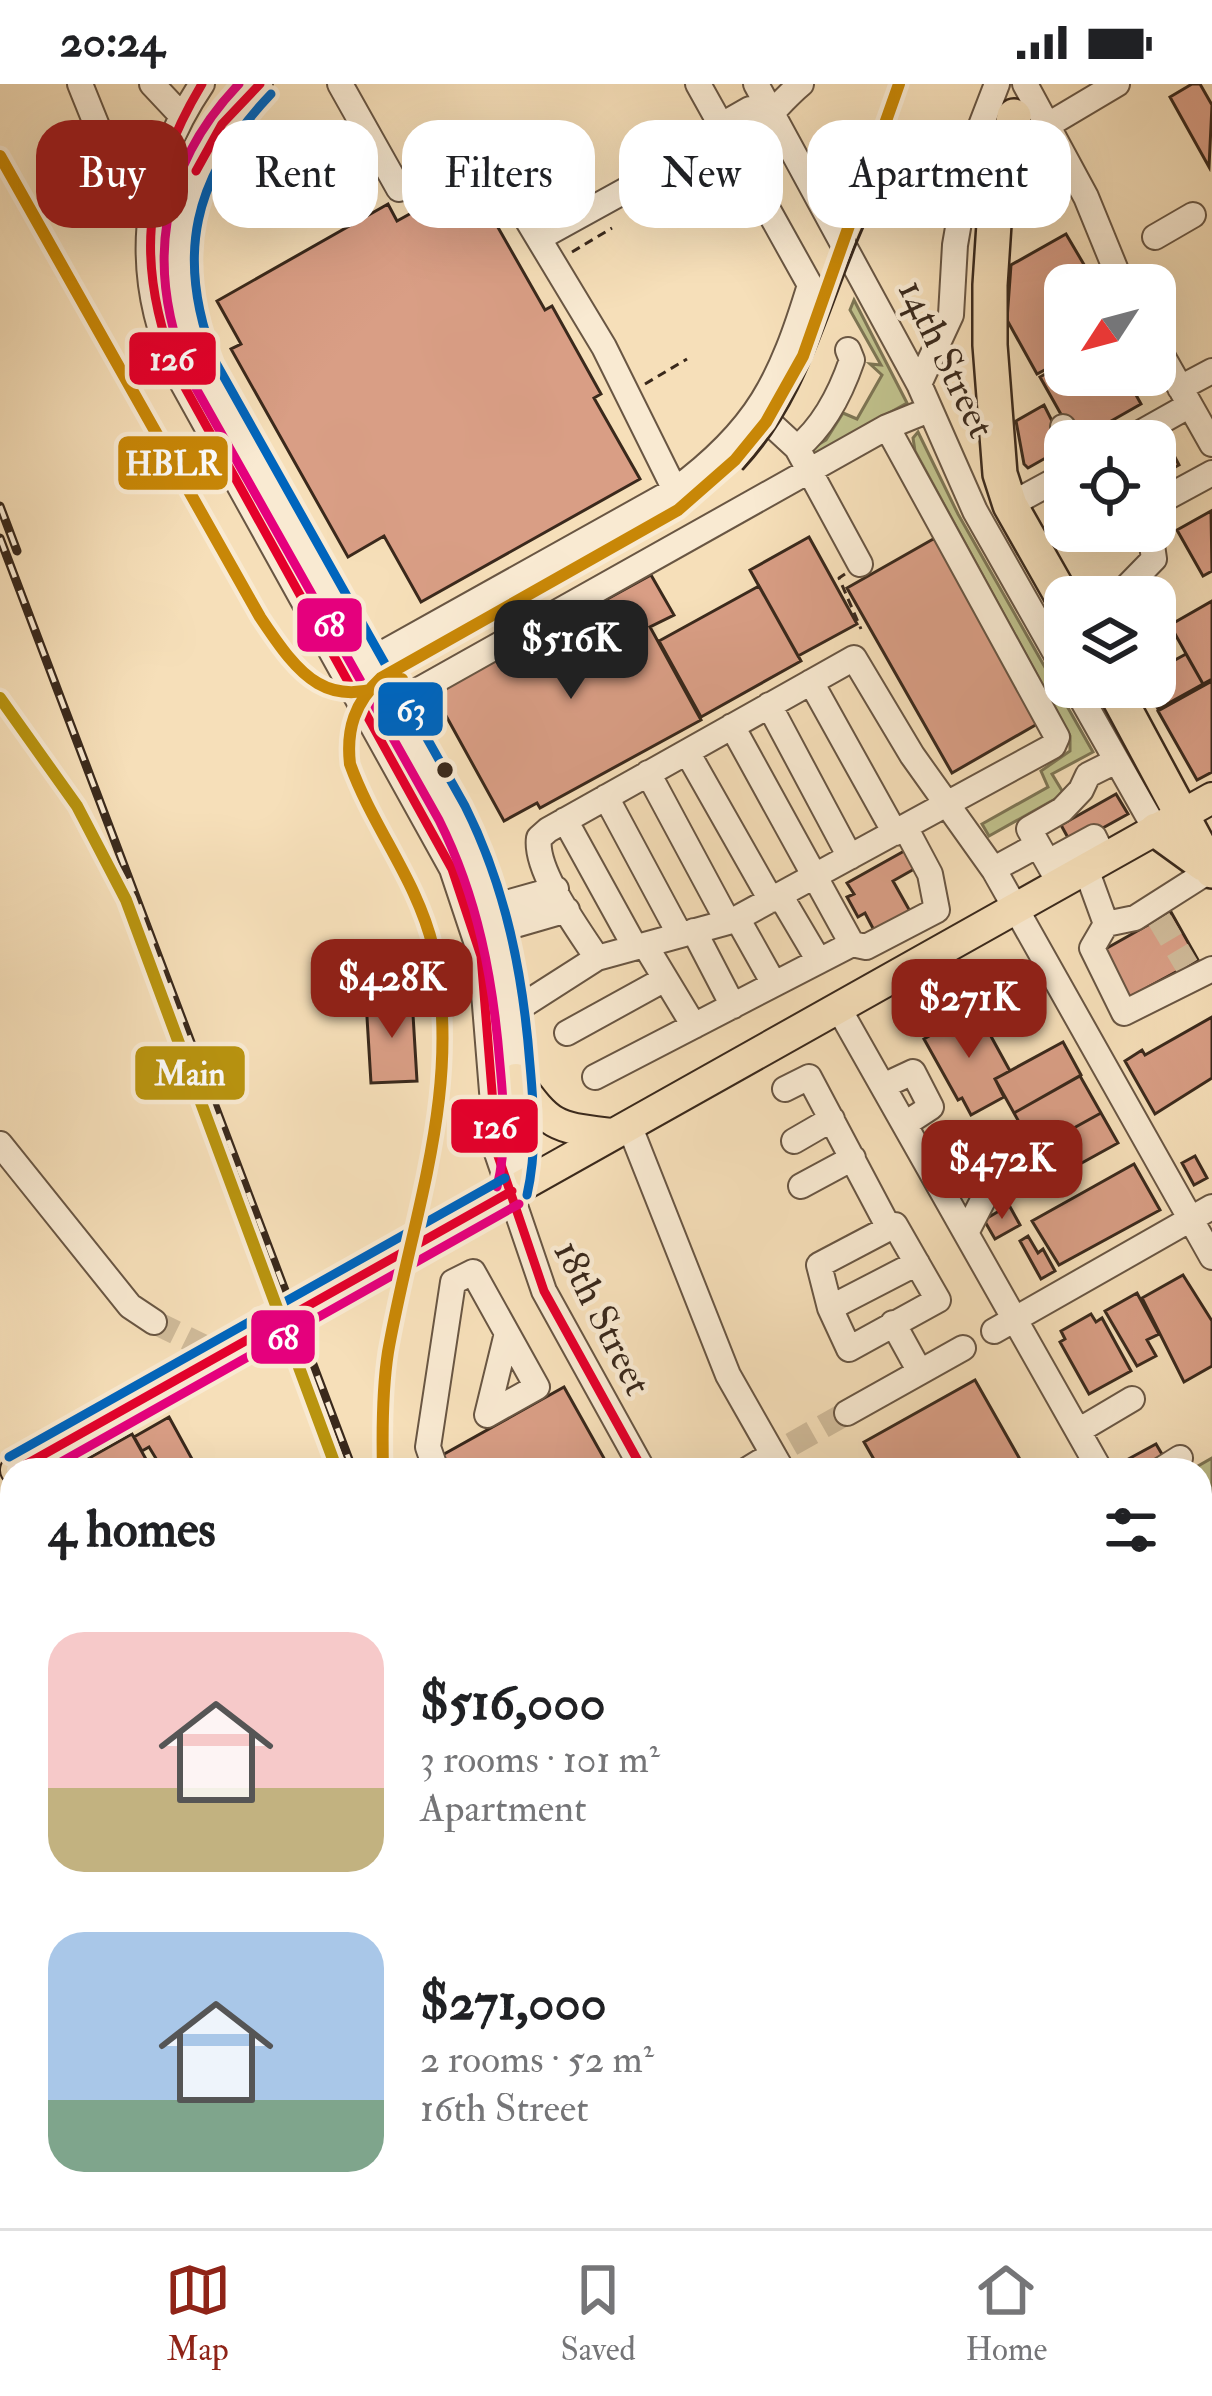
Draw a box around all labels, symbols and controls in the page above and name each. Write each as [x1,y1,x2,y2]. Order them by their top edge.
text: 20:24 [60,14,164,70]
chip: Buy [36,120,188,228]
chip: Rent [212,120,378,228]
chip: Filters [402,120,595,228]
chip: New [619,120,783,228]
chip: Apartment [807,120,1071,228]
north arrow [1044,264,1176,396]
map controls [1044,264,1176,708]
street label: 14th Street [887,271,1006,446]
line badge: 126 [127,330,218,387]
text: 126 [149,339,197,380]
button: locate [1044,420,1176,552]
line badge: HBLR [116,434,230,492]
text: HBLR [125,444,222,485]
button: layers [1044,576,1176,708]
line badge: 68 [295,596,364,654]
pin: $516K [487,600,655,702]
text: 68 [313,605,346,646]
text: $516K [521,614,621,663]
line badge: 63 [376,680,445,738]
text: 63 [396,690,426,731]
unlabelled marker [434,759,456,781]
pin: $428K [308,939,476,1041]
text: $428K [338,953,446,1002]
pin: $271K [885,959,1053,1061]
text: $271K [919,973,1019,1022]
line badge: Main [133,1044,247,1102]
text: Main [153,1054,226,1095]
line badge: 126 [449,1097,540,1155]
text: 126 [472,1107,520,1148]
pin: $472K [918,1120,1086,1222]
text: $472K [948,1134,1056,1183]
street label: 18th Street [543,1232,663,1403]
line badge: 68 [249,1308,317,1366]
text: 68 [267,1318,300,1359]
icon: filters [1098,1497,1164,1563]
text: 4 homes [48,1498,216,1562]
text: $516,000 [420,1671,606,1735]
icon: home [144,1680,288,1824]
text: 3 rooms · 101 m² [420,1735,660,1784]
text: Apartment [420,1784,587,1833]
text: $271,000 [420,1971,607,2035]
icon: home [144,1980,288,2124]
text: 2 rooms · 52 m² [420,2035,654,2084]
text: 16th Street [420,2084,589,2133]
tab: Map [165,2257,231,2370]
tab: Saved [560,2257,636,2370]
tab: Home [965,2257,1047,2370]

